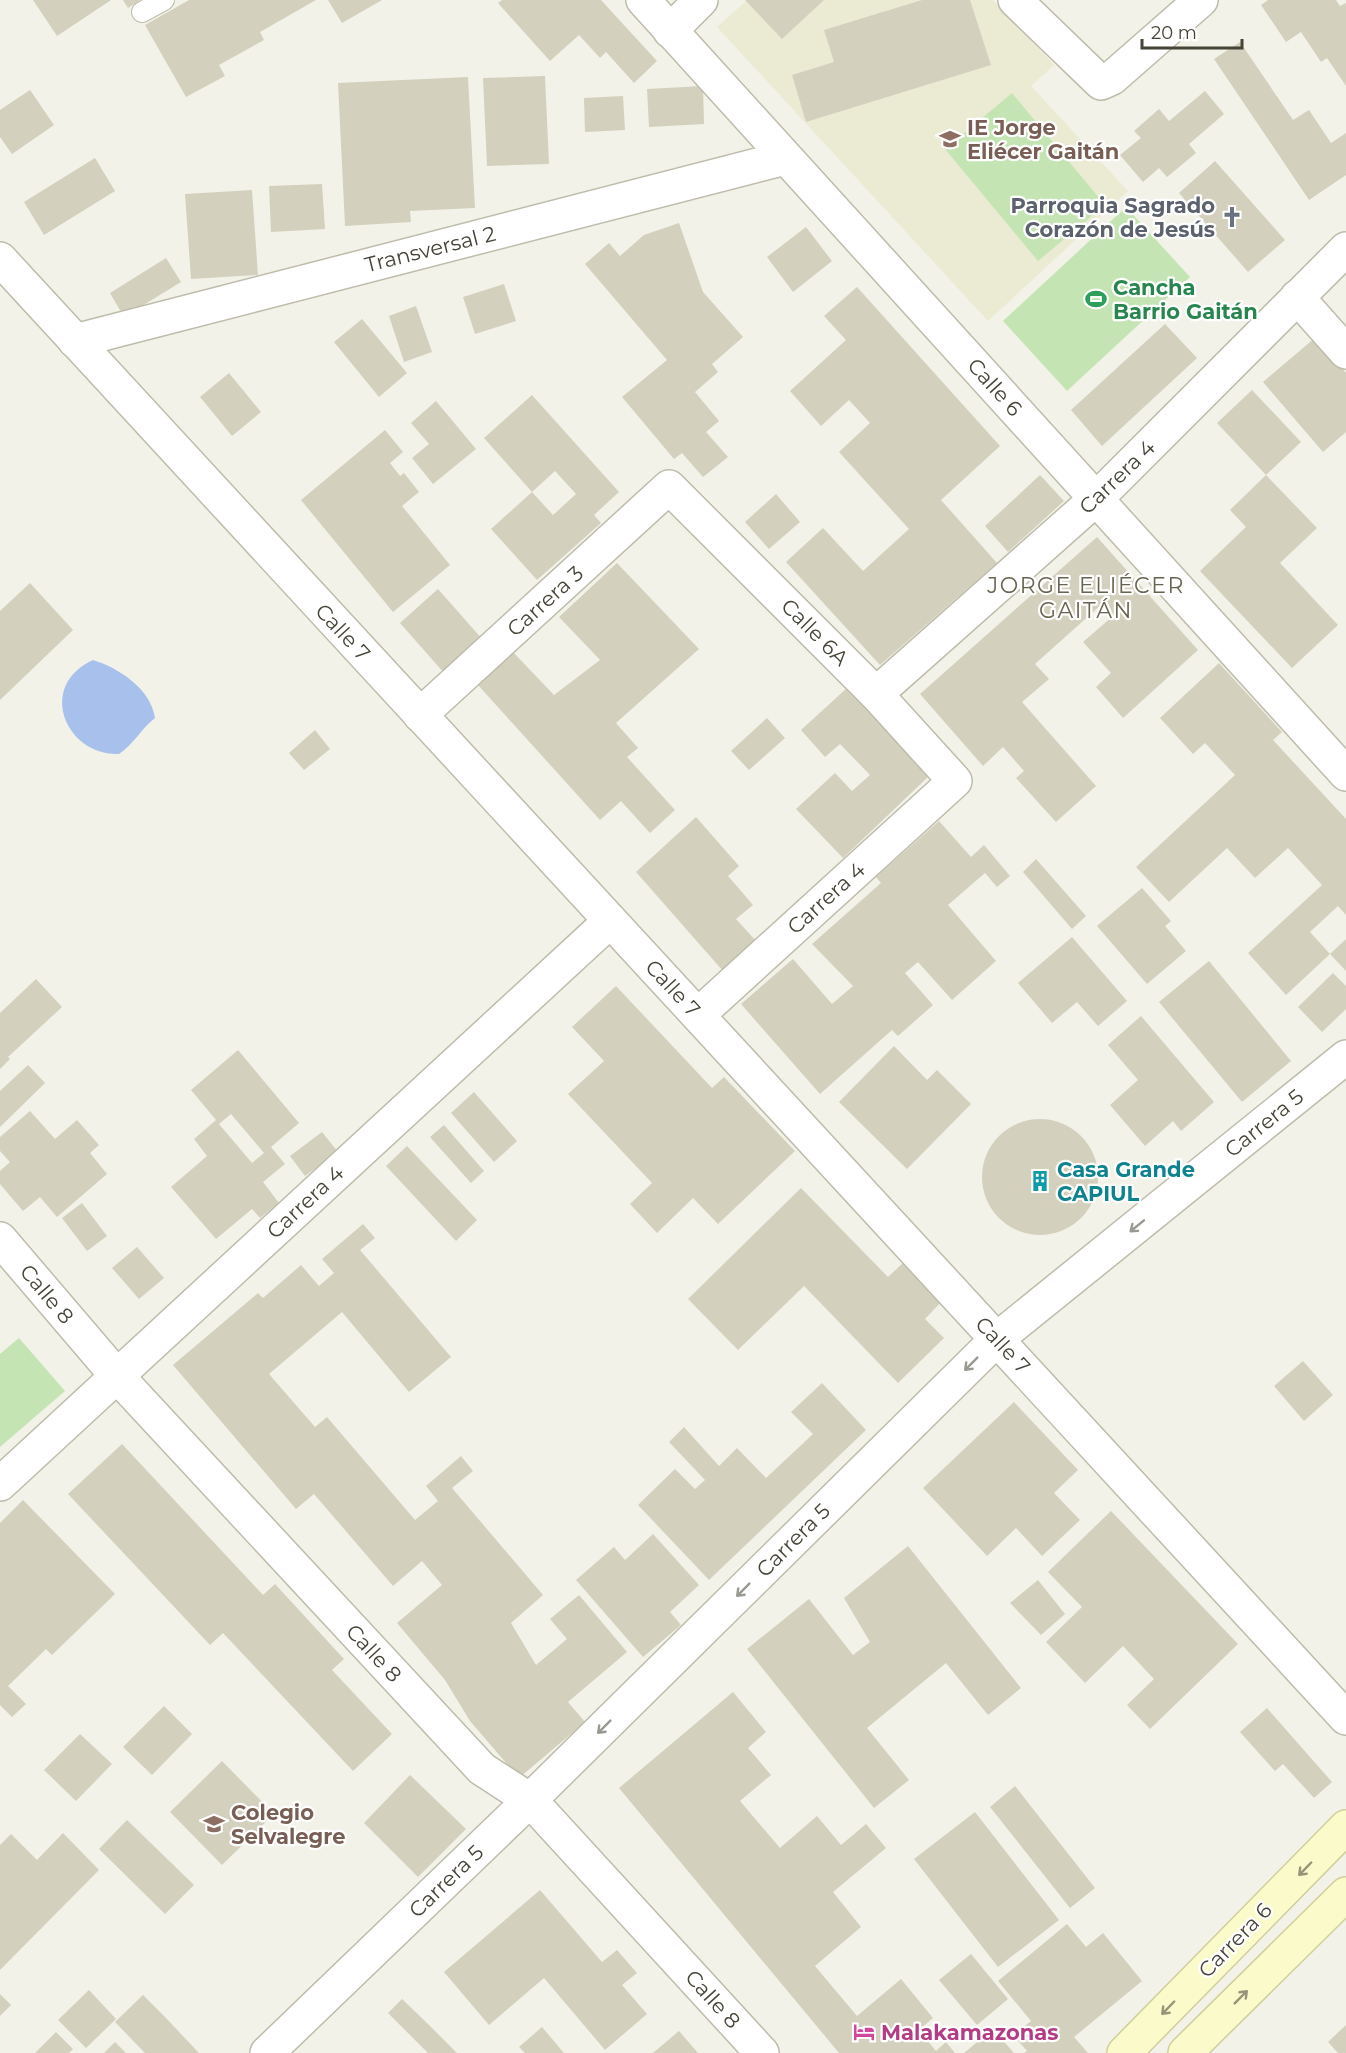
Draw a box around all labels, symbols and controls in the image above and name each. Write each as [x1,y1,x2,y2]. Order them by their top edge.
scale bar [1142,12,1242,50]
text: 20 m [1151,22,1197,44]
place label: IE Jorge Eliécer Gaitán [967,115,1119,164]
school or university icon: IE Jorge Eliécer Gaitán [938,127,962,151]
place label: Parroquia Sagrado Corazón de Jesús [1011,193,1215,242]
church icon: Parroquia Sagrado Corazón de Jesús [1220,205,1244,229]
street label: Transversal 2 [362,221,498,277]
place label: Cancha Barrio Gaitán [1113,275,1258,324]
sports icon: Cancha Barrio Gaitán [1084,287,1108,311]
street label: Calle 6 [962,353,1028,421]
street label: Carrera 4 [1074,435,1160,519]
street label: Carrera 3 [502,560,588,642]
district label: JORGE ELIÉCER GAITÁN [986,572,1185,624]
street label: Calle 6A [776,593,854,671]
street label: Calle 7 [310,598,376,666]
street label: Carrera 4 [782,857,870,939]
street label: Calle 7 [640,954,706,1022]
street label: Carrera 5 [1220,1084,1308,1162]
place label: Casa Grande CAPIUL [1057,1157,1195,1206]
street label: Carrera 4 [262,1160,349,1244]
building icon: Casa Grande CAPIUL [1028,1169,1052,1193]
one-way arrow [1129,1219,1145,1232]
street label: Calle 8 [15,1259,79,1329]
street label: Calle 7 [970,1311,1036,1379]
one-way arrow [964,1357,979,1371]
street label: Carrera 5 [751,1498,835,1582]
one-way arrow [736,1582,750,1597]
street label: Calle 8 [341,1619,407,1687]
one-way arrow [597,1719,612,1734]
place label: Colegio Selvalegre [231,1800,345,1849]
school or university icon: Colegio Selvalegre [202,1812,226,1836]
street label: Carrera 5 [404,1839,488,1922]
one-way arrow [1298,1861,1312,1876]
street label: Carrera 6 [1193,1897,1277,1983]
street label: Calle 8 [680,1965,746,2033]
one-way arrow [1234,1990,1249,2005]
one-way arrow [1161,2000,1176,2015]
hotel icon: Malakamazonas [852,2020,876,2044]
place label: Malakamazonas [881,2020,1058,2045]

